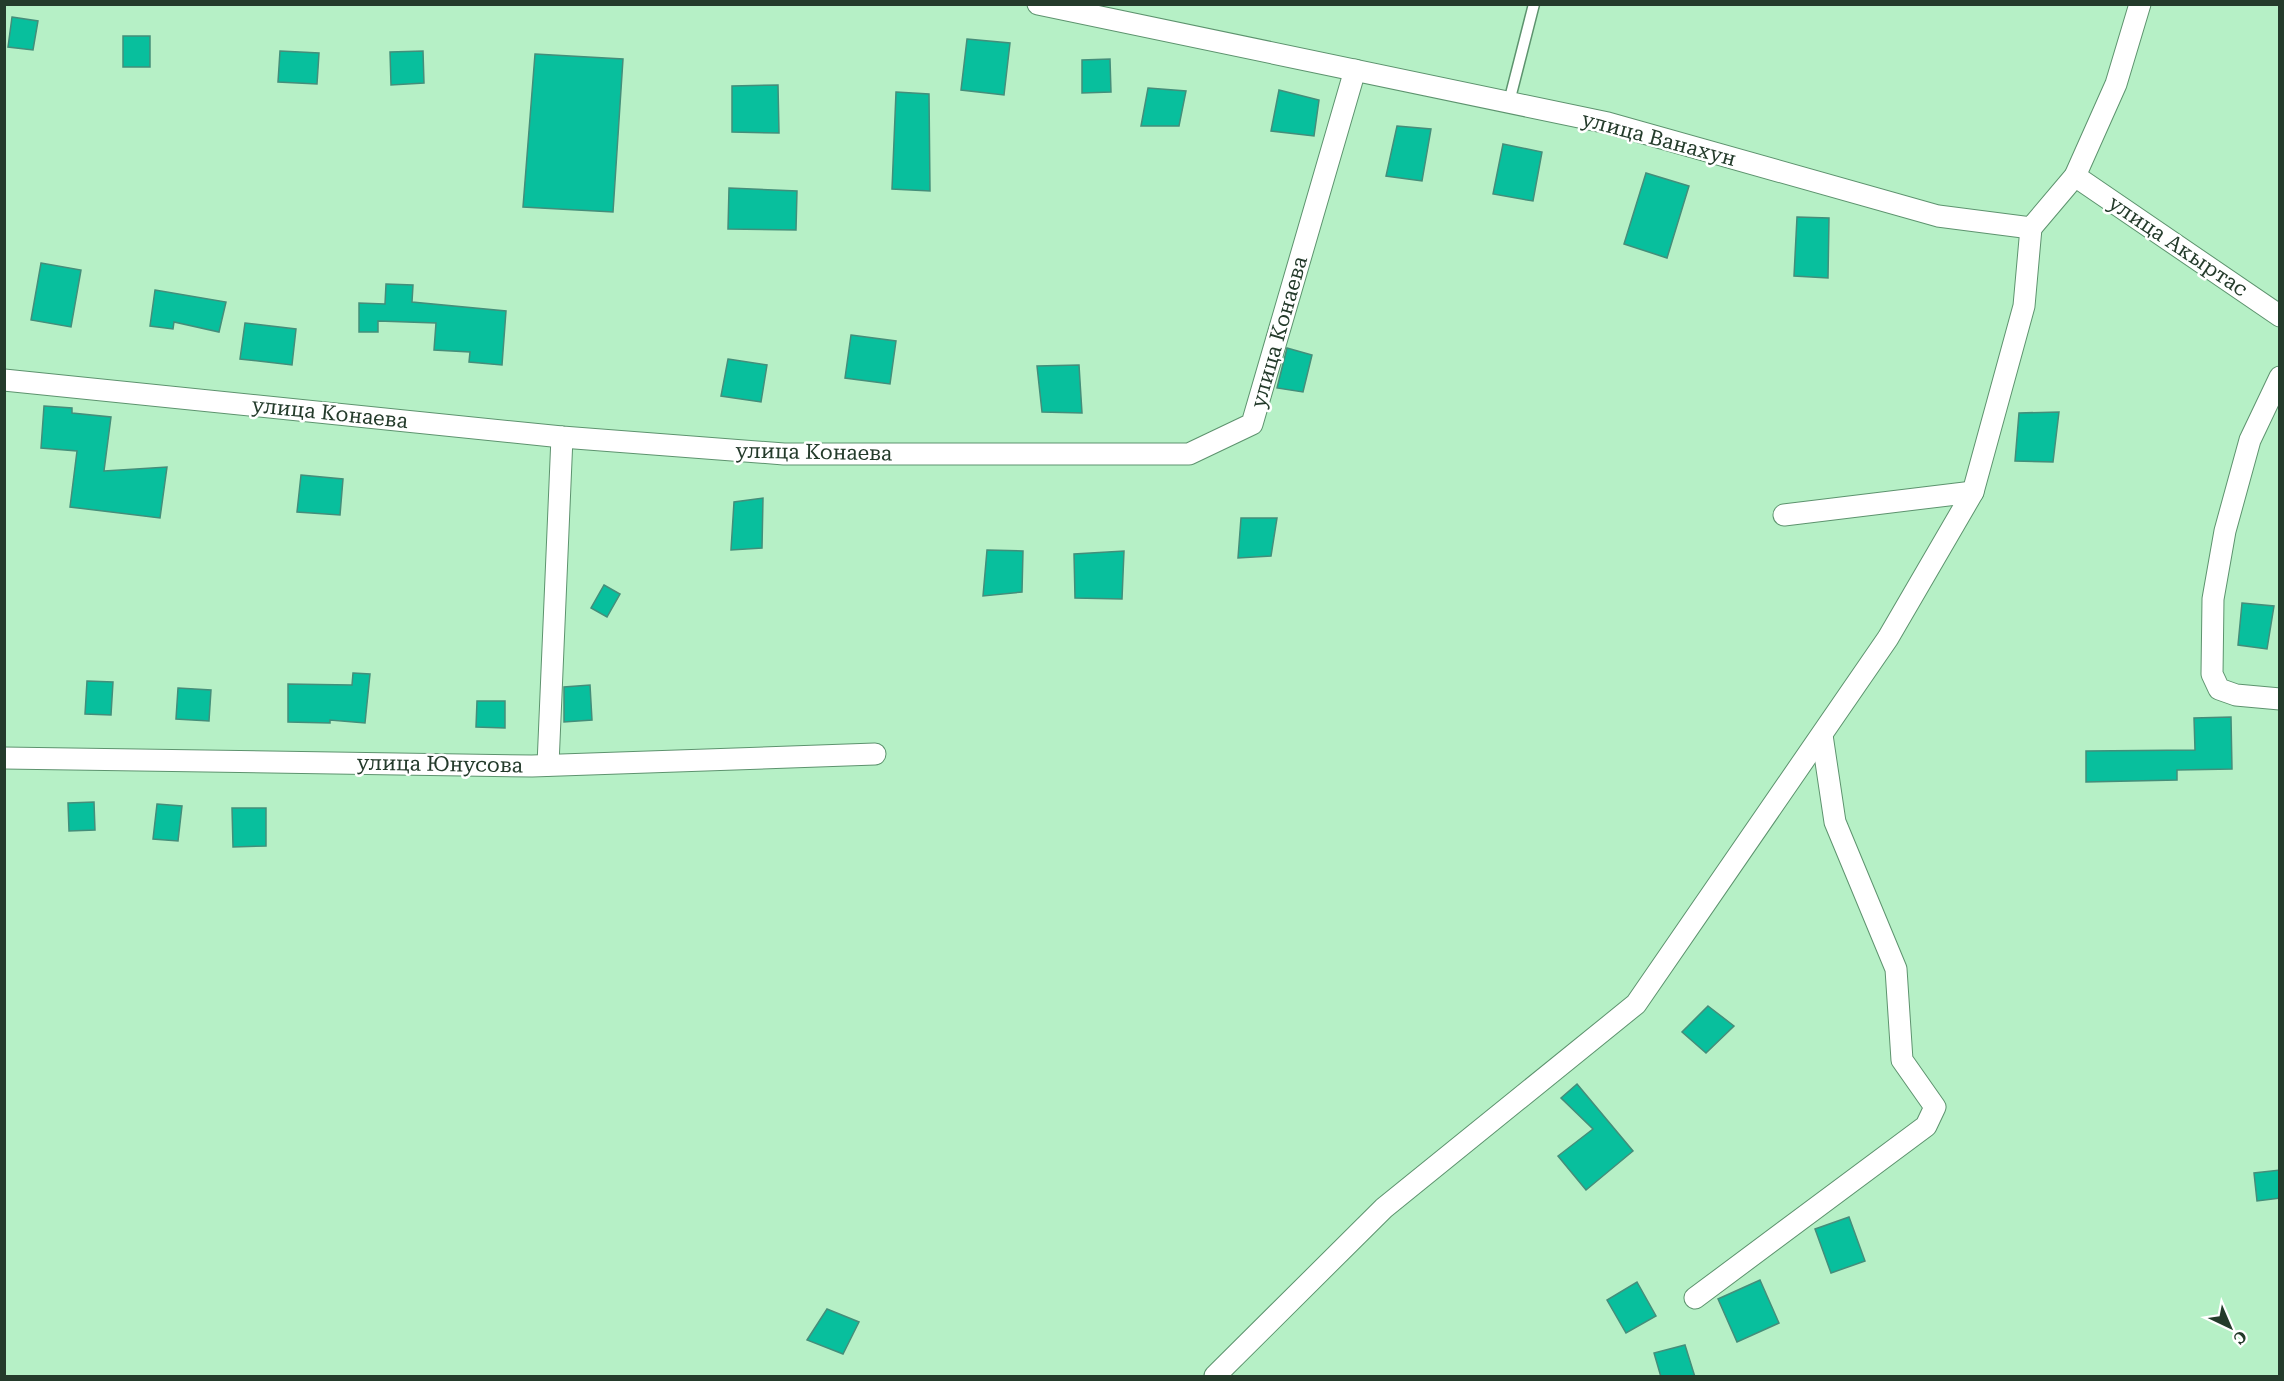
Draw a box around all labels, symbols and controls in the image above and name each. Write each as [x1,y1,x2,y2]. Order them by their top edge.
street label: улица Ванахун [1579,107,1739,171]
street label: улица Акыртас [2104,191,2252,302]
street label: улица Конаева [1246,253,1312,411]
street label: улица Конаева [251,393,410,433]
street label: улица Конаева [735,439,893,465]
street label: улица Юнусова [357,751,524,777]
north arrow [2200,1297,2260,1357]
text: С [2229,1327,2251,1348]

